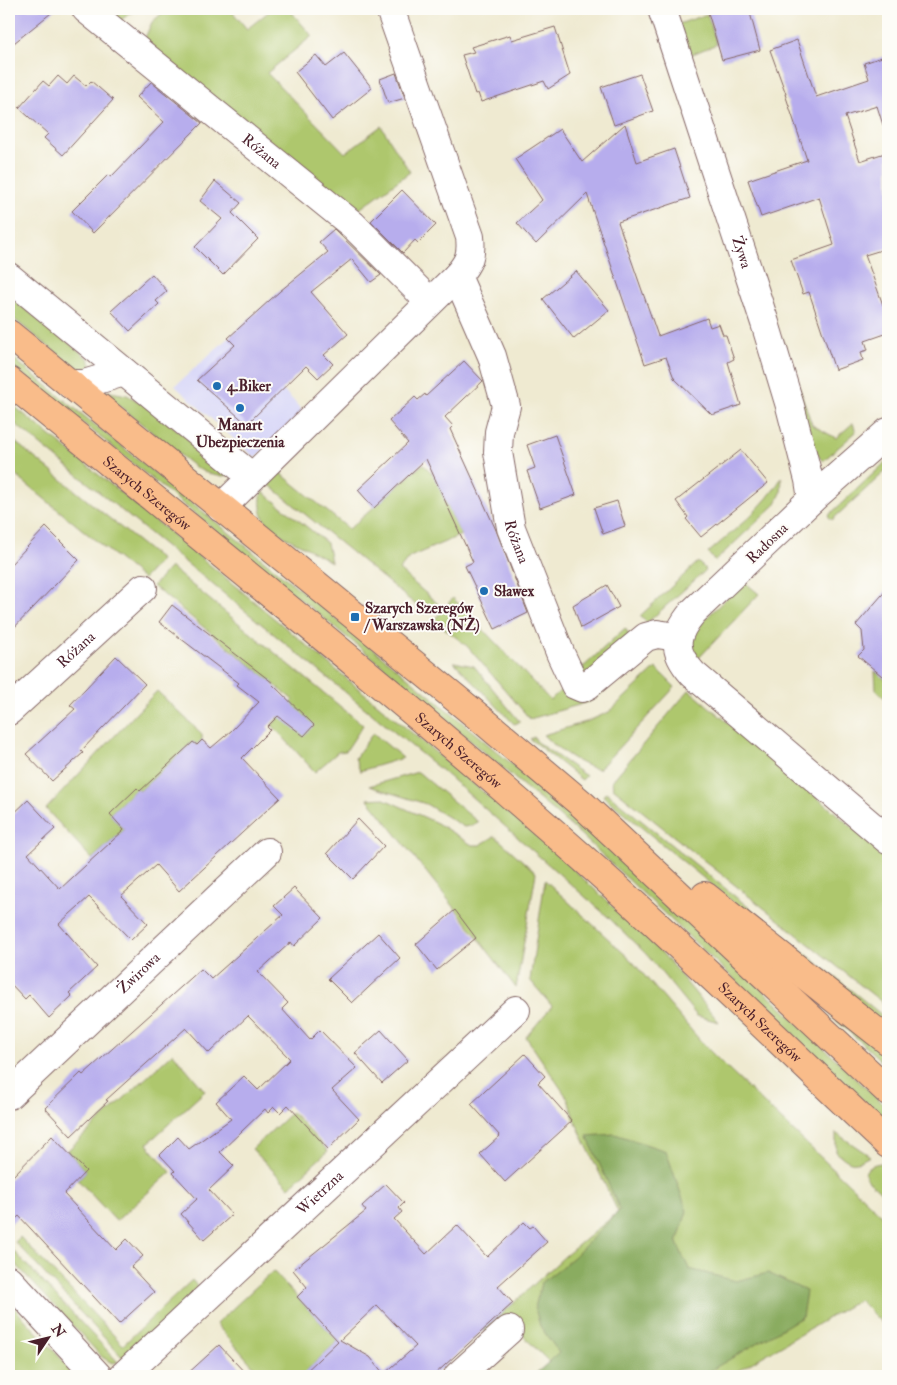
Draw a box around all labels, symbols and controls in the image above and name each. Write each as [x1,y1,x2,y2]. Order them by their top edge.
street label: Różana [238,130,286,174]
street label: Żywa [727,233,756,272]
place label: 4.Biker [226,377,271,396]
marker: 4.Biker [211,380,223,392]
marker: Manart Ubezpieczenia [234,402,246,414]
place label: Manart Ubezpieczenia [196,416,285,453]
street label: Szarych Szeregów [99,452,195,536]
street label: Radosna [743,518,793,568]
street label: Różana [500,519,533,567]
place label: Sławex [494,582,535,601]
marker: Sławex [478,585,490,597]
place label: Szarych Szeregów / Warszawska (NŻ) [363,599,480,635]
marker: Szarych Szeregów / Warszawska (NŻ) [349,611,361,623]
street label: Różana [53,627,100,672]
street label: Szarych Szeregów [411,709,506,794]
street label: Żwirowa [112,948,165,998]
street label: Szarych Szeregów [714,978,806,1068]
street label: Wietrzna [292,1166,348,1220]
north arrow [22,1312,72,1362]
text: N [47,1320,69,1341]

